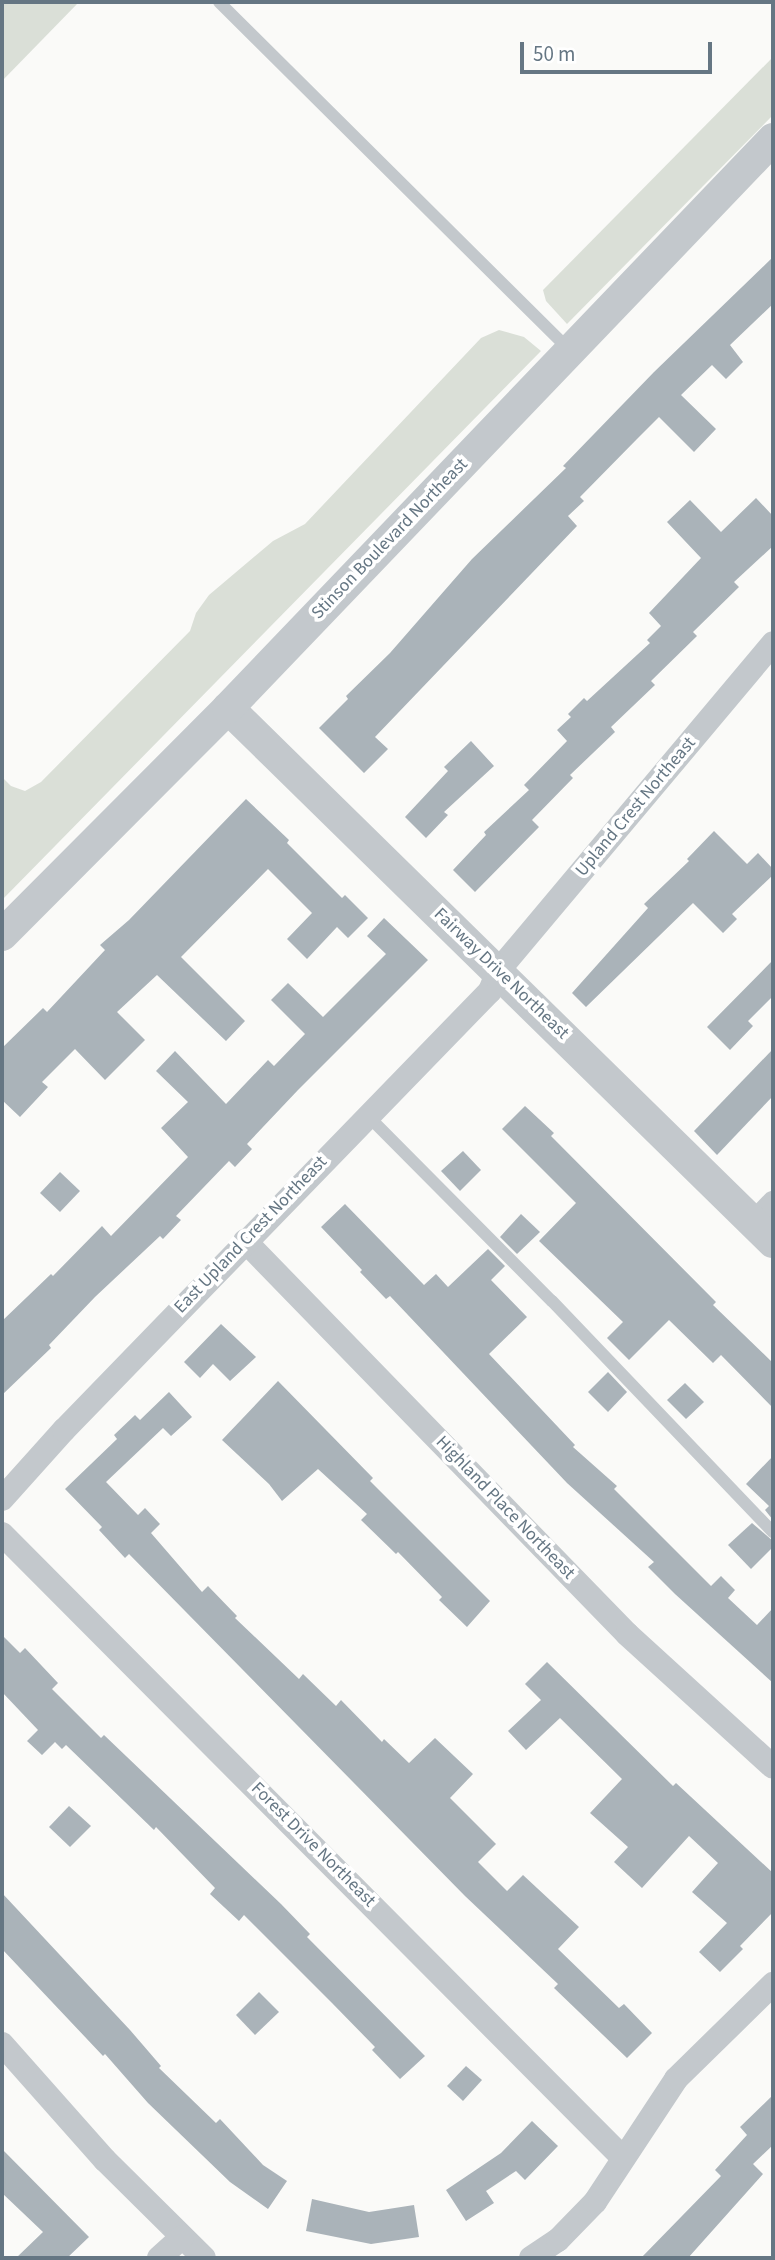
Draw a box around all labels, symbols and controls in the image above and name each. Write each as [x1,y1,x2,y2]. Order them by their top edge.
scale bar [523,28,716,72]
text: 50 m [533,39,575,69]
street label: Stinson Boulevard Northeast [307,454,473,624]
street label: Upland Crest Northeast [571,733,701,881]
street label: Fairway Drive Northeast [429,904,573,1044]
street label: East Upland Crest Northeast [170,1152,332,1318]
street label: Highland Place Northeast [431,1432,579,1584]
street label: Forest Drive Northeast [246,1778,380,1912]

